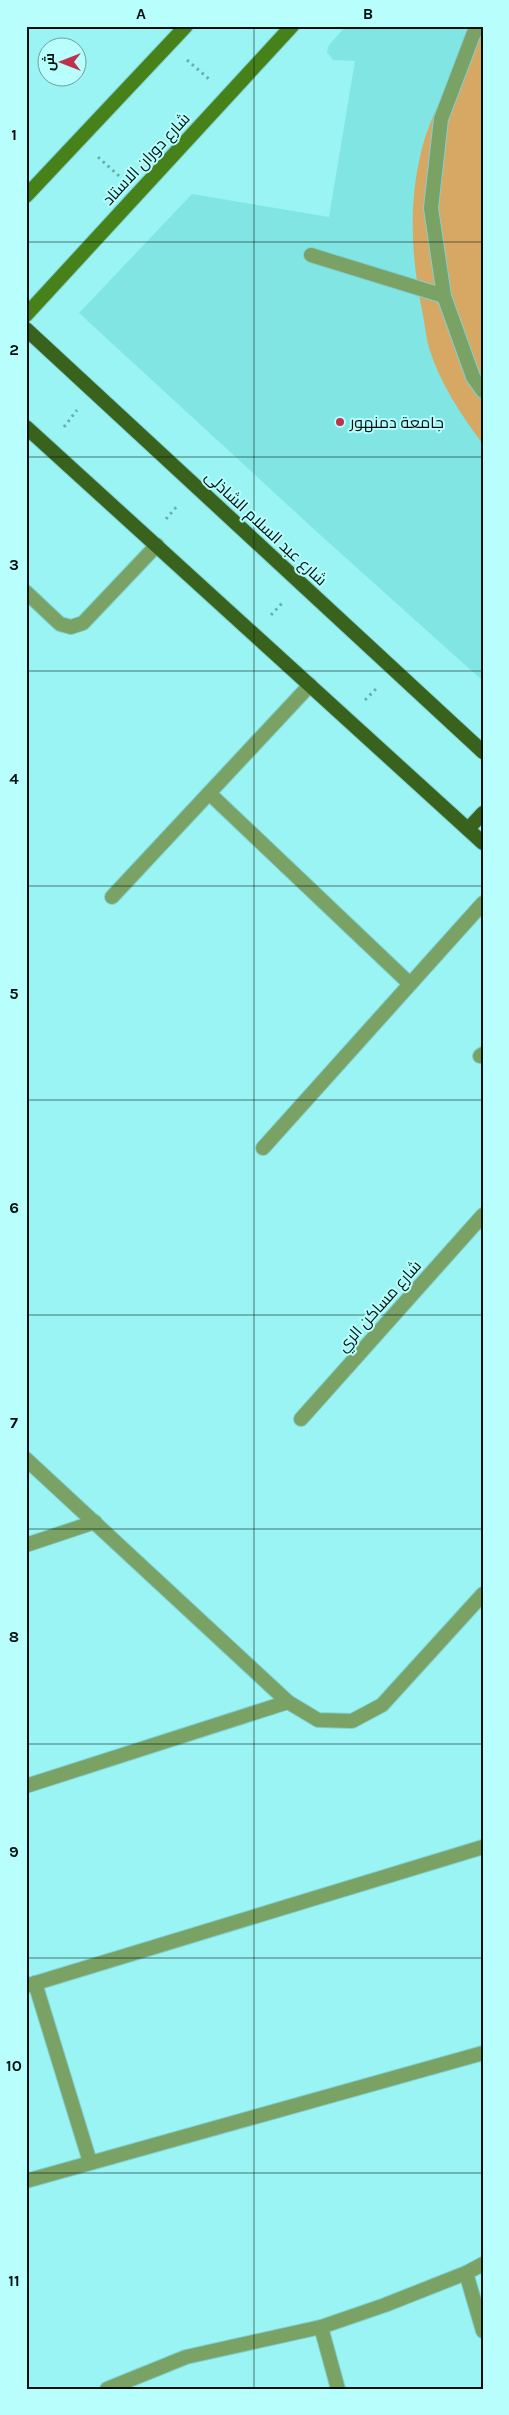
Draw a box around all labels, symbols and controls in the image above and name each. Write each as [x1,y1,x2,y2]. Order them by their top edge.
text: A [136,4,146,23]
text: B [363,4,373,23]
north arrow [38,38,88,88]
text: ش [41,53,58,71]
street label: شارع دوران الاستاد [98,109,195,210]
text: 1 [11,125,17,144]
text: 2 [9,340,19,359]
place label: جامعة دمنهور [349,413,444,433]
marker: جامعة دمنهور [334,416,346,428]
street label: شارع عبد السلام الشاذلى [200,467,331,591]
text: 3 [9,555,19,574]
text: 4 [9,769,19,788]
text: 5 [9,984,19,1003]
text: 6 [9,1198,19,1217]
street label: شارع مساكن الري [333,1256,428,1358]
text: 7 [10,1413,18,1432]
text: 8 [9,1627,19,1646]
text: 9 [9,1842,19,1861]
text: 10 [6,2056,22,2075]
text: 11 [8,2271,20,2290]

